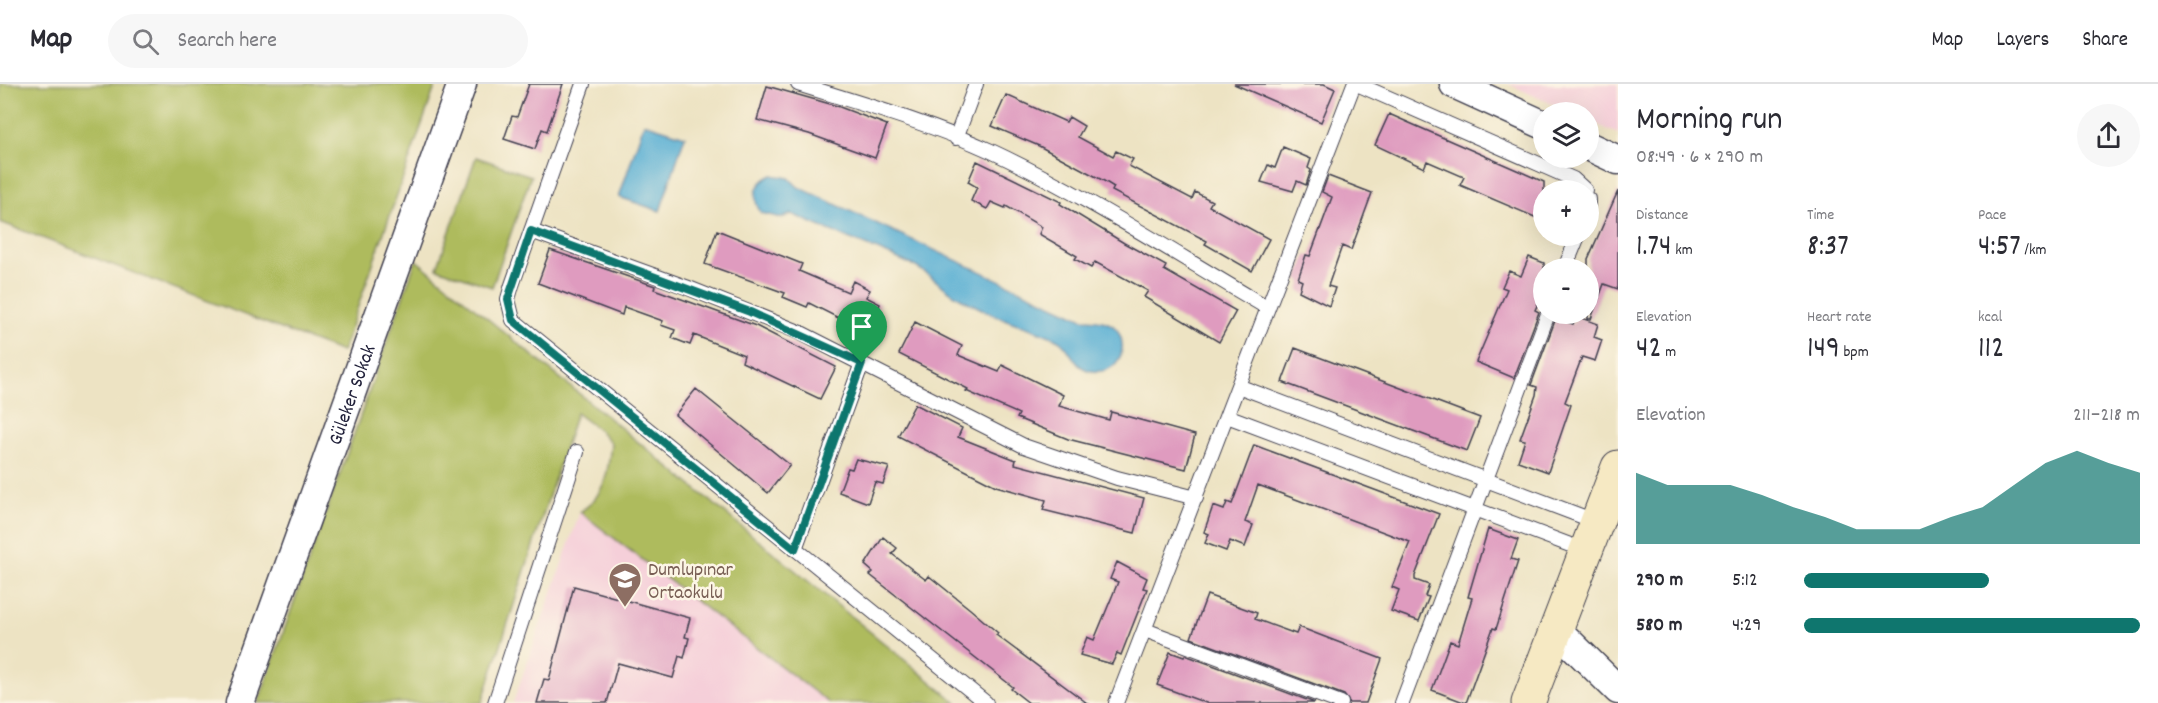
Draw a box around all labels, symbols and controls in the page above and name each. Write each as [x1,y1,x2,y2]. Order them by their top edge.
search box [108,14,528,68]
text: Map [30,21,72,61]
icon: search [129,25,162,58]
text: Search here [177,26,277,57]
text: Map [1932,26,1963,56]
text: Layers [1996,26,2049,56]
text: Share [2082,26,2128,56]
text: Morning run [1636,98,1783,145]
map controls [1533,102,1599,324]
button: layers [1533,102,1599,168]
button: share [2077,104,2140,167]
text: 08:49 · 6 × 290 m [1636,144,1763,172]
button: + [1533,180,1599,246]
text: Distance [1636,204,1688,227]
text: Time [1807,204,1834,227]
text: Pace [1978,204,2006,227]
text: 1.74 [1636,227,1672,270]
text: 8:37 [1807,227,1849,270]
text: 4:57 [1978,227,2021,270]
text: km [1672,239,1693,262]
text: /km [2021,239,2047,262]
button: − [1533,258,1599,324]
pin [836,301,887,363]
text: Elevation [1636,306,1692,329]
text: Heart rate [1807,306,1872,329]
text: kcal [1978,306,2002,329]
icon: arrive [845,310,878,343]
text: 42 [1636,329,1662,372]
text: 149 [1807,329,1840,372]
text: 112 [1978,329,2004,372]
street label: Güleker Sokak [323,341,384,449]
text: m [1662,341,1676,364]
text: bpm [1840,341,1869,364]
text: Elevation [1636,402,1706,430]
text: 211–218 m [2073,402,2140,430]
place label: Dumlupınar Ortaokulu [648,557,734,608]
school or university icon: Dumlupınar Ortaokulu [607,561,643,608]
text: 290 m [1636,567,1683,595]
text: 5:12 [1732,567,1758,595]
text: 580 m [1636,612,1683,640]
text: 4:29 [1732,612,1762,640]

